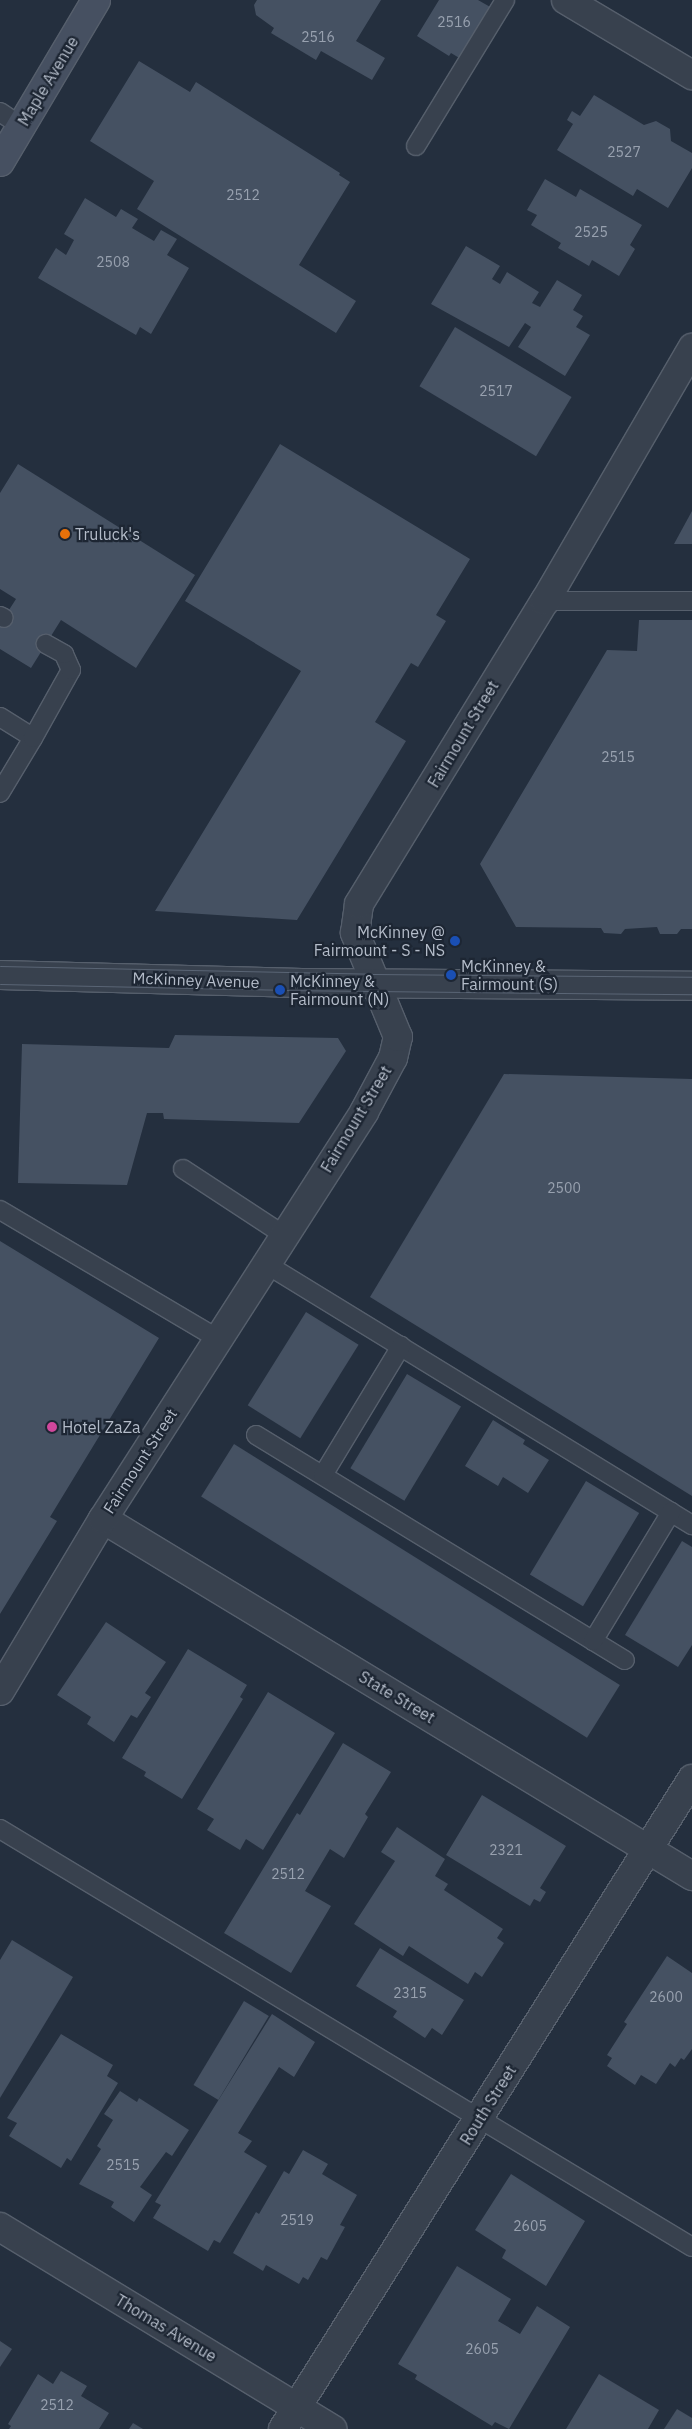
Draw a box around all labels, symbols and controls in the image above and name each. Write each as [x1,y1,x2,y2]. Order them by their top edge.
house number: 2516 [437,14,471,30]
house number: 2516 [301,29,335,45]
street label: Maple Avenue [14,33,82,129]
house number: 2527 [607,144,641,160]
house number: 2512 [226,187,260,203]
house number: 2525 [574,224,608,240]
house number: 2508 [96,254,130,270]
house number: 2517 [479,383,513,399]
place label: Truluck's [75,524,140,544]
marker: Truluck's [59,528,71,540]
street label: Fairmount Street [424,677,502,791]
house number: 2515 [601,749,635,765]
place label: McKinney @ Fairmount - S - NS [314,922,445,960]
marker: McKinney @ Fairmount - S - NS [449,935,461,947]
place label: McKinney & Fairmount (S) [461,956,558,994]
street label: McKinney Avenue [132,968,260,992]
marker: McKinney & Fairmount (S) [445,969,457,981]
place label: McKinney & Fairmount (N) [290,971,389,1009]
marker: McKinney & Fairmount (N) [274,984,286,996]
street label: Fairmount Street [317,1062,395,1176]
house number: 2500 [547,1180,581,1196]
street label: Fairmount Street [99,1405,181,1517]
place label: Hotel ZaZa [62,1417,140,1437]
marker: Hotel ZaZa [46,1421,58,1433]
street label: State Street [355,1667,439,1727]
house number: 2321 [489,1842,523,1858]
house number: 2512 [271,1866,305,1882]
house number: 2315 [393,1985,427,2001]
house number: 2600 [649,1989,683,2005]
street label: Routh Street [456,2062,520,2148]
house number: 2515 [106,2157,140,2173]
house number: 2519 [280,2212,314,2228]
house number: 2605 [513,2218,547,2234]
street label: Thomas Avenue [112,2290,220,2366]
house number: 2605 [465,2341,499,2357]
house number: 2512 [40,2397,74,2413]

